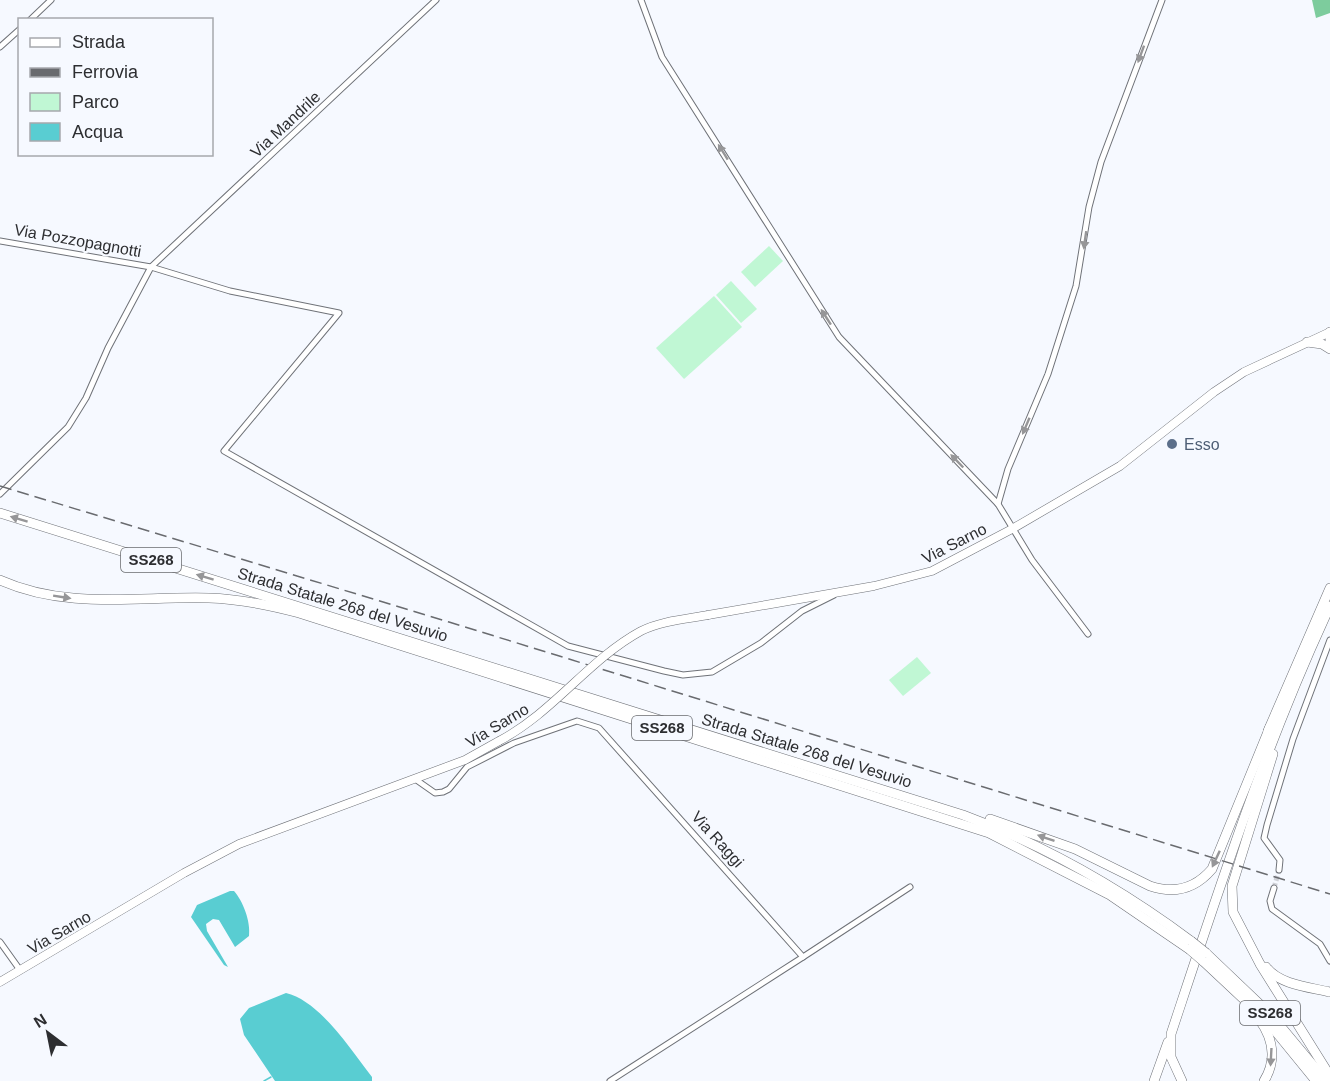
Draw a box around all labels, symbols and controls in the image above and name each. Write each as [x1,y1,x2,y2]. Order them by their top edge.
legend [18,18,213,156]
text: Strada [72,32,126,52]
one-way arrow [1136,46,1146,64]
text: Ferrovia [72,62,139,82]
street label: Via Mandrile [247,88,324,161]
text: Parco [72,92,119,112]
text: Acqua [72,122,124,142]
one-way arrow [717,144,728,160]
street label: Via Pozzopagnotti [13,221,143,260]
one-way arrow [1080,231,1090,250]
one-way arrow [820,310,832,326]
one-way arrow [1021,417,1031,435]
place label: Esso [1184,436,1220,453]
marker: Esso [1165,437,1179,451]
one-way arrow [950,454,964,469]
one-way arrow [10,514,28,523]
street label: Via Sarno [919,520,989,567]
road number: SS268 [121,548,181,572]
street label: Strada Statale 268 del Vesuvio [236,564,450,645]
one-way arrow [196,572,214,581]
one-way arrow [52,593,71,602]
street label: Via Sarno [463,700,532,751]
street label: Strada Statale 268 del Vesuvio [700,710,914,791]
road number: SS268 [632,716,692,740]
street label: Via Raggi [688,808,747,871]
one-way arrow [1037,832,1055,842]
one-way arrow [1212,851,1221,868]
street label: Via Sarno [25,908,94,957]
road number: SS268 [1240,1001,1300,1025]
north arrow [18,1003,78,1063]
text: N [31,1010,50,1031]
one-way arrow [1267,1047,1276,1066]

